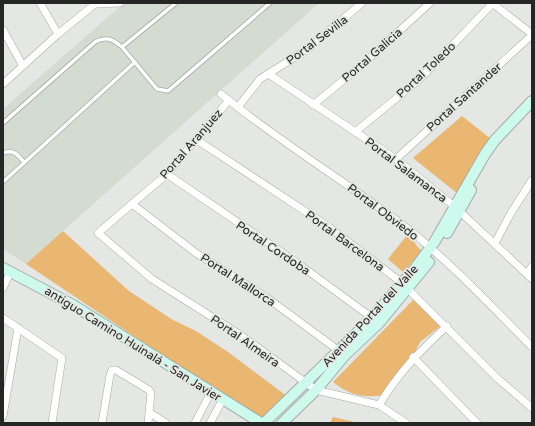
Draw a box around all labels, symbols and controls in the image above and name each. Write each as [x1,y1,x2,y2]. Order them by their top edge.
street label: Portal Sevilla [283,12,351,68]
street label: Portal Galicia [339,25,405,85]
street label: Portal Toledo [394,39,458,101]
street label: Portal Santander [424,59,505,134]
street label: Portal Aranjuez [157,106,225,182]
street label: Portal Salamanca [362,135,450,205]
street label: Portal Obviedo [345,181,421,243]
street label: Portal Barcelona [303,208,387,274]
street label: Portal Cordoba [233,218,313,278]
street label: Portal Mallorca [198,251,278,309]
street label: Avenida Portal del Valle [319,262,421,370]
street label: antiguo Camino Huinalá - San Javier [42,284,224,405]
street label: Portal Almeira [208,312,282,370]

